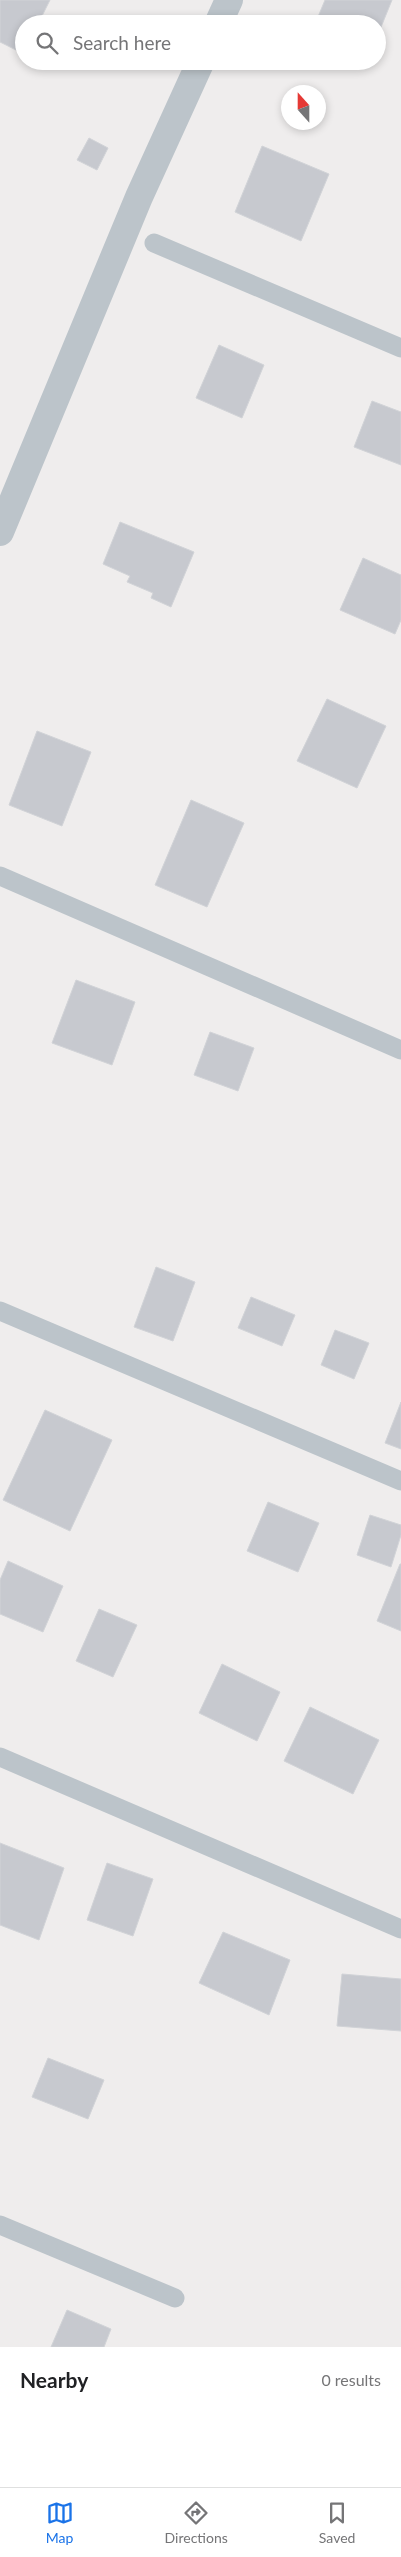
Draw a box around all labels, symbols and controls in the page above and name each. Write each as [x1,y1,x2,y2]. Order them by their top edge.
search box [15,15,386,70]
icon: search [33,29,61,57]
text: Search here [73,31,171,54]
north arrow [281,85,326,130]
text: Nearby [20,2367,88,2392]
text: 0 results [321,2370,381,2389]
tab: Map [46,2499,74,2546]
tab: Directions [165,2499,228,2546]
tab: Saved [319,2499,355,2546]

